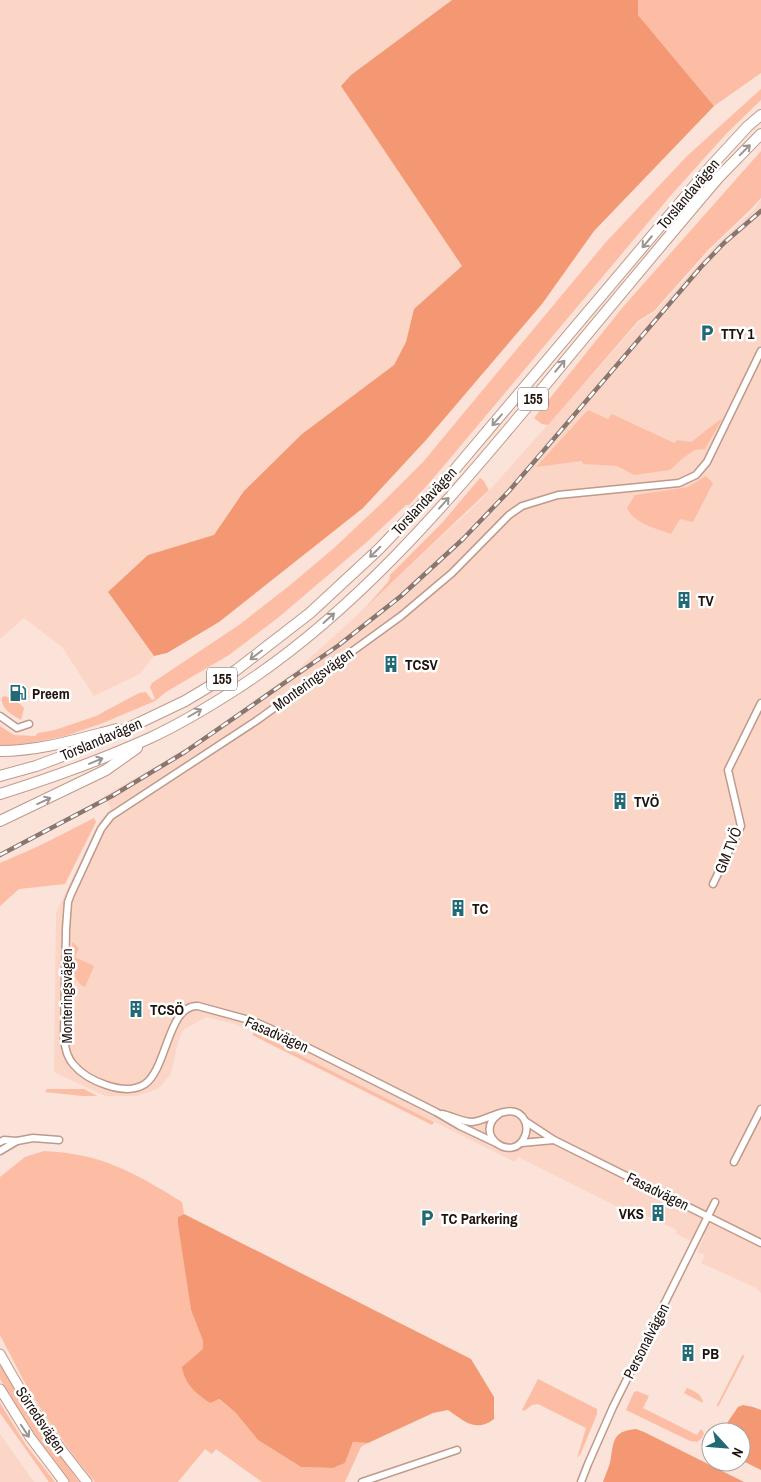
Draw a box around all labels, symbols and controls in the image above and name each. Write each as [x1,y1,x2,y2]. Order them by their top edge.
one-way arrow [739,144,752,156]
street label: Torslandavägen [652,154,724,234]
one-way arrow [641,235,652,248]
parking icon: TTY 1 [697,323,717,343]
place label: TTY 1 [721,323,754,344]
one-way arrow [555,360,566,373]
road number: 155 [518,388,548,410]
one-way arrow [492,413,503,426]
street label: Torslandavägen [387,462,461,540]
one-way arrow [438,497,450,510]
one-way arrow [370,546,382,558]
building icon: TV [674,590,694,610]
place label: TV [698,590,715,611]
one-way arrow [322,612,335,624]
street label: Monteringsvägen [268,643,358,715]
one-way arrow [249,650,263,660]
building icon: TCSV [381,654,401,674]
place label: TCSV [405,654,439,675]
road number: 155 [207,668,237,691]
fuel station icon: Preem [8,683,28,703]
place label: Preem [32,683,70,704]
one-way arrow [187,708,201,718]
street label: Torslandavägen [57,712,145,766]
one-way arrow [87,756,103,765]
building icon: TVÖ [610,791,630,811]
place label: TVÖ [634,791,660,812]
one-way arrow [36,795,51,805]
street label: GM TVÖ [709,824,747,876]
building icon: TC [448,898,468,918]
place label: TC [472,898,489,919]
street label: Monteringsvägen [56,948,77,1044]
building icon: TCSÖ [126,999,146,1019]
place label: TCSÖ [150,999,185,1020]
street label: Fasadvägen [242,1011,312,1057]
street label: Fasadvägen [623,1167,693,1215]
place label: VKS [619,1203,644,1224]
building icon: VKS [648,1203,668,1223]
parking icon: TC Parkering [417,1208,437,1228]
place label: TC Parkering [441,1208,518,1229]
street label: Personalvägen [618,1300,674,1382]
building icon: PB [678,1343,698,1363]
place label: PB [702,1343,719,1364]
street label: Sörredsvägen [11,1382,71,1458]
north arrow [701,1422,751,1472]
one-way arrow [21,1423,31,1437]
text: N [728,1445,748,1460]

